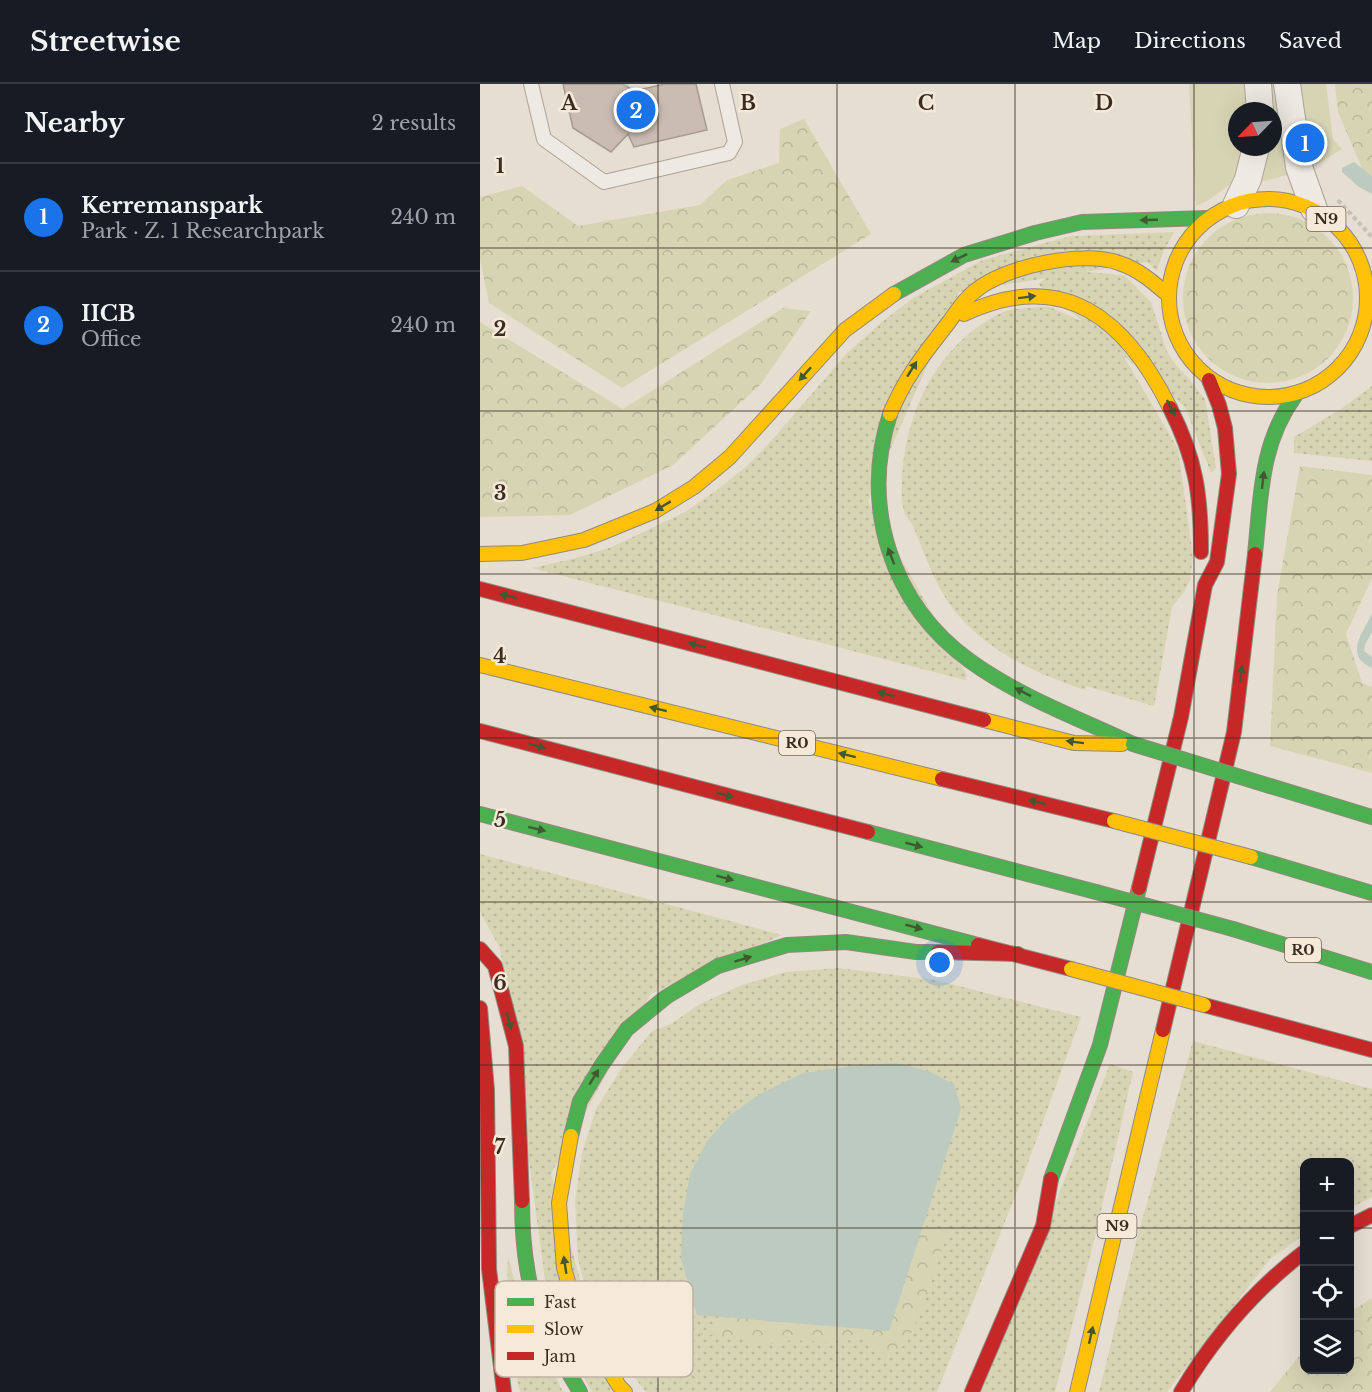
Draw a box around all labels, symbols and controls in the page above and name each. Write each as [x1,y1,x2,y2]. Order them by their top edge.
text: Streetwise [30,24,181,59]
text: Map [1052,28,1101,54]
text: Directions [1134,28,1246,54]
text: Saved [1279,28,1342,54]
pin: 2 [616,87,656,132]
text: A [560,91,578,115]
text: B [740,91,756,115]
text: C [918,91,934,115]
text: D [1095,91,1113,115]
north arrow [1228,102,1282,156]
text: Nearby [24,107,125,139]
text: 2 results [372,111,456,135]
pin: 1 [1286,120,1324,166]
text: 1 [496,154,505,178]
text: Kerremanspark [81,192,263,219]
text: 1 [39,205,48,229]
text: 240 m [391,205,456,229]
road number: N9 [1306,207,1346,231]
one-way arrow [1139,215,1158,225]
text: Park · Z. 1 Researchpark [81,219,324,243]
one-way arrow [951,253,968,263]
one-way arrow [1017,293,1036,302]
text: IICB [81,300,135,327]
text: 2 [37,313,50,337]
text: 240 m [391,313,456,337]
text: 2 [493,317,507,341]
text: Office [81,327,142,351]
one-way arrow [906,361,917,377]
one-way arrow [798,367,812,382]
one-way arrow [1166,399,1176,416]
one-way arrow [1258,470,1268,489]
text: 3 [494,481,506,505]
one-way arrow [655,501,671,512]
one-way arrow [886,547,895,565]
one-way arrow [499,591,517,600]
one-way arrow [688,639,706,649]
text: 4 [493,644,507,668]
one-way arrow [1236,664,1246,683]
one-way arrow [1014,687,1031,697]
one-way arrow [877,689,895,698]
one-way arrow [649,703,667,713]
road number: R0 [779,731,815,755]
one-way arrow [1065,738,1084,747]
one-way arrow [527,741,546,751]
one-way arrow [838,750,856,760]
one-way arrow [716,791,734,800]
one-way arrow [1027,796,1046,806]
text: 5 [494,808,506,832]
one-way arrow [528,825,546,834]
one-way arrow [905,840,923,850]
one-way arrow [717,874,735,883]
one-way arrow [905,923,923,933]
road number: R0 [1285,938,1321,962]
your location [925,948,954,977]
one-way arrow [734,954,752,963]
text: 6 [493,971,507,995]
one-way arrow [505,1012,515,1030]
one-way arrow [589,1068,599,1085]
text: 7 [495,1135,506,1159]
map controls [1300,1158,1354,1374]
button: + [1300,1158,1354,1212]
button: − [1300,1212,1354,1266]
road number: N9 [1098,1214,1136,1238]
one-way arrow [560,1256,569,1275]
button: locate [1300,1266,1354,1320]
legend [495,1281,693,1377]
text: Fast [544,1292,576,1312]
text: Slow [544,1319,584,1339]
button: layers [1300,1320,1354,1374]
one-way arrow [1086,1326,1096,1344]
text: Jam [542,1346,576,1366]

